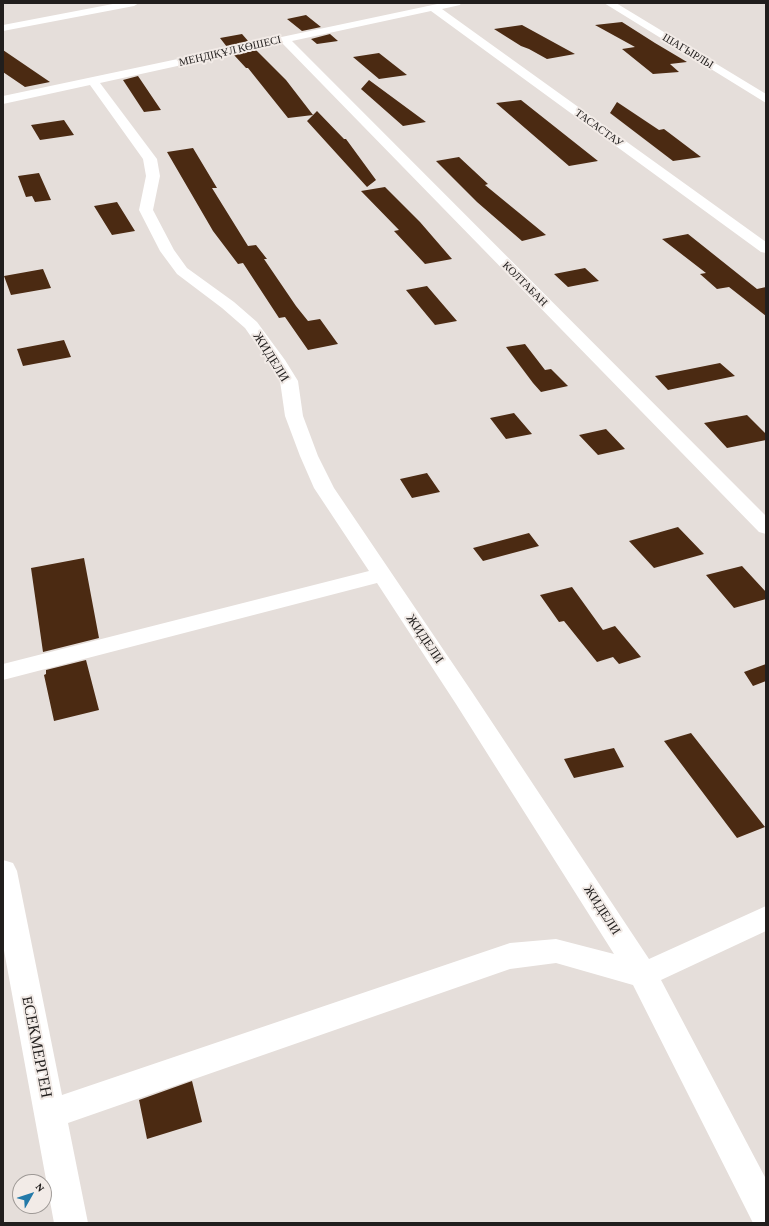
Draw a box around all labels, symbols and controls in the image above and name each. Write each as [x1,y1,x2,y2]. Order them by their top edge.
street label: ШАГЫРЛЫ [660,31,716,71]
street label: МЕҢДІҚҰЛ КӨШЕСІ [178,33,282,69]
street label: ТАСАСТАУ [572,106,626,150]
street label: КОЛТАБАН [500,259,550,309]
street label: ЖИДЕЛИ [250,329,292,385]
street label: ЖИДЕЛИ [403,611,447,667]
street label: ЖИДЕЛИ [580,882,624,938]
street label: EСЕКМЕРГЕН [18,994,56,1100]
north arrow [12,1174,52,1214]
text: N [34,1180,48,1194]

